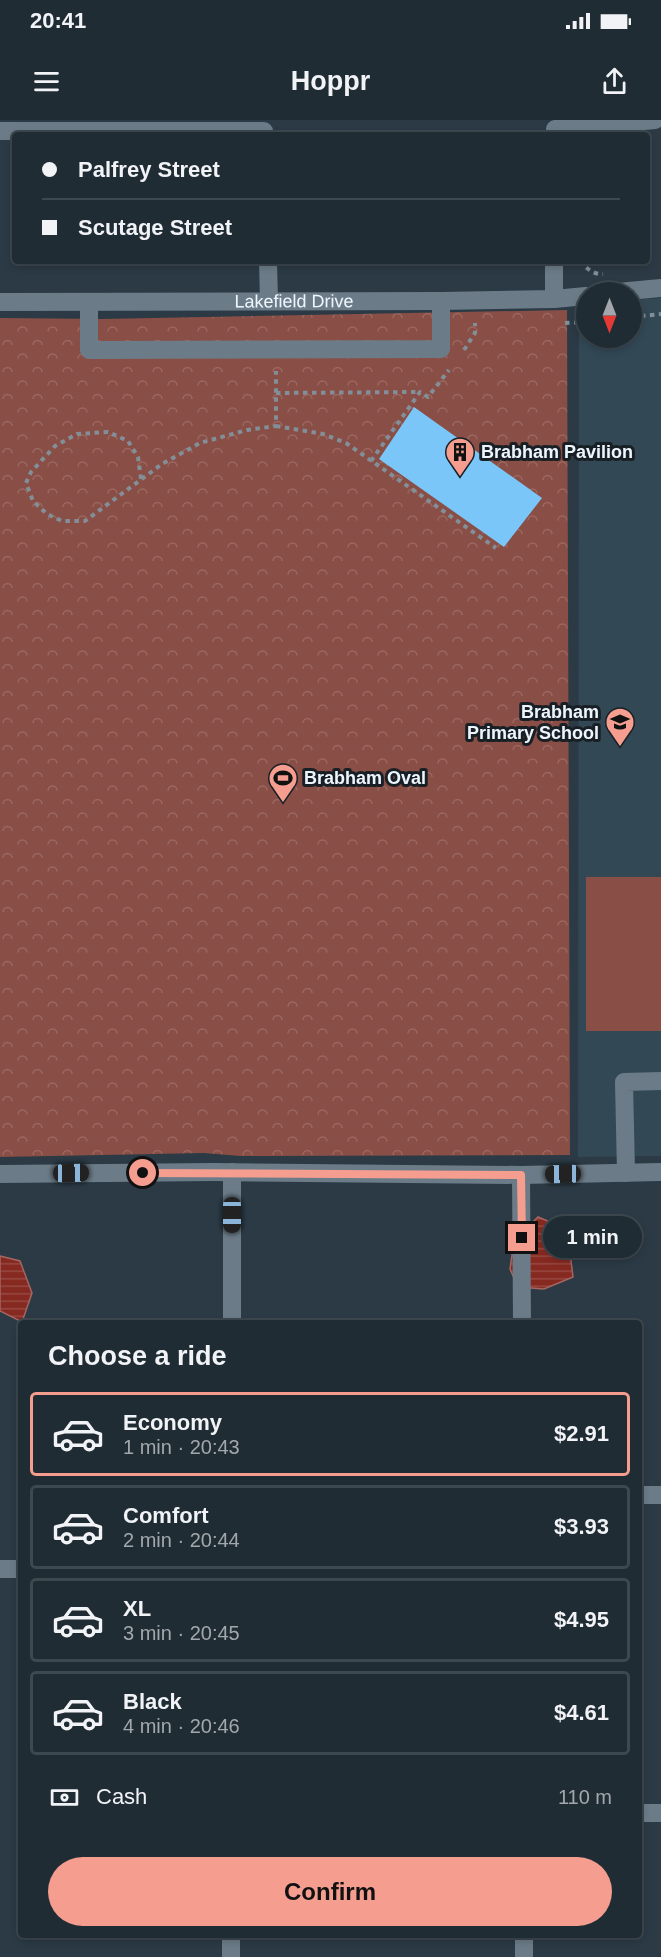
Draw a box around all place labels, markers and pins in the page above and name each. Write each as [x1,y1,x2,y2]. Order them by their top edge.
building icon: Brabham Pavilion [444,436,476,478]
place label: Brabham Pavilion [481,442,633,462]
place label: Brabham Primary School [467,702,599,743]
school or university icon: Brabham Primary School [604,706,636,748]
sports icon: Brabham Oval [267,762,299,804]
place label: Brabham Oval [304,768,426,788]

